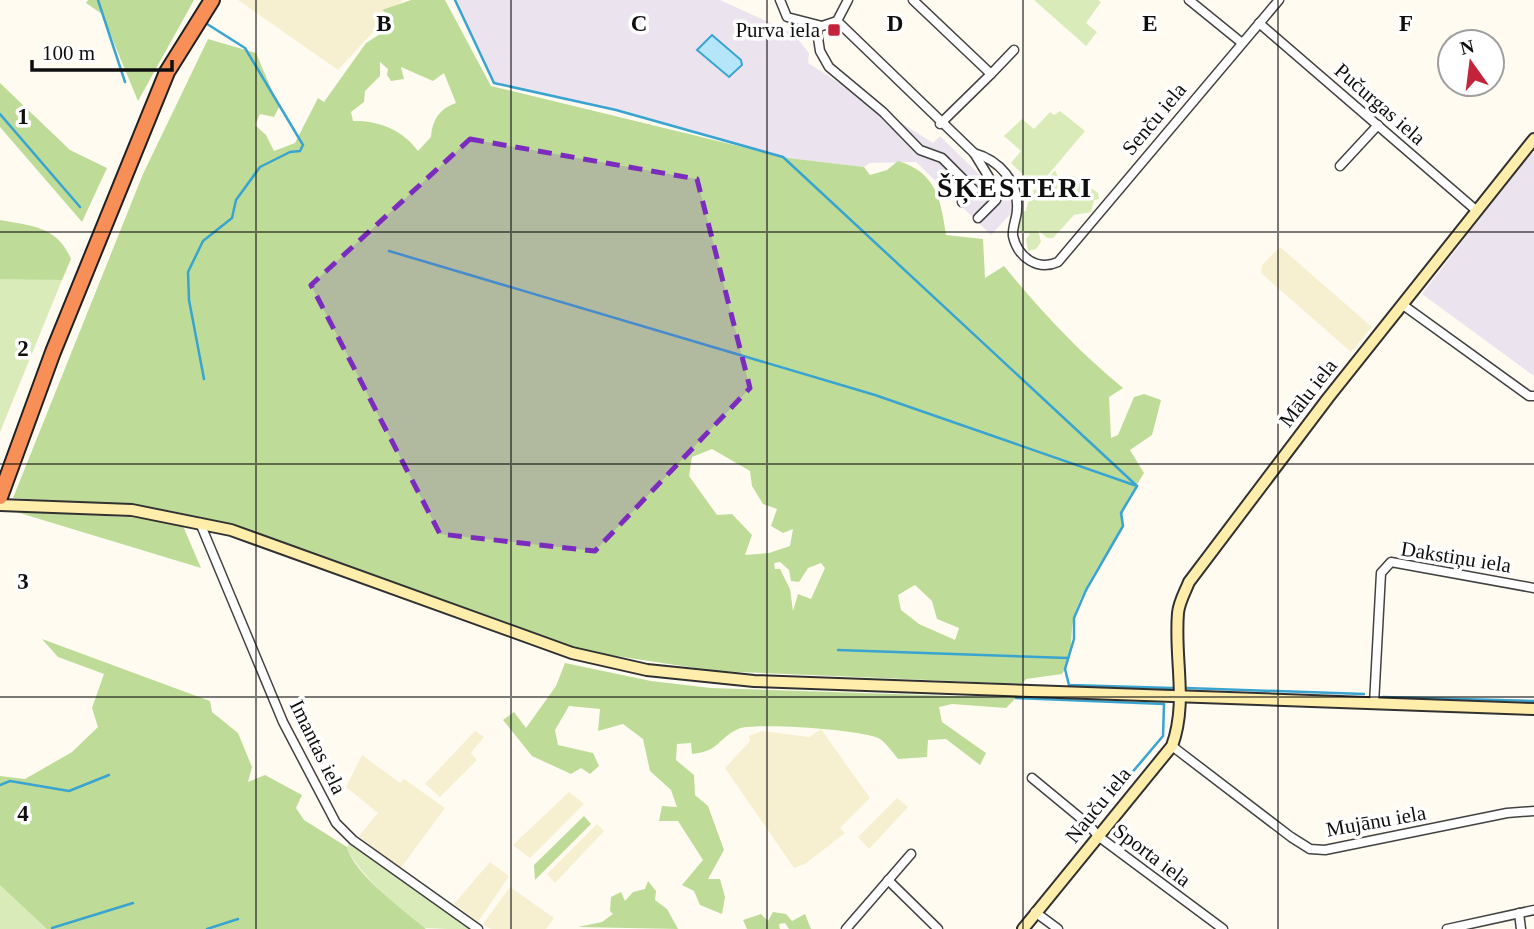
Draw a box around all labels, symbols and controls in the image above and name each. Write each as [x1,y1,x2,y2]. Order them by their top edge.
text: B [376,11,392,36]
text: C [631,11,647,36]
text: D [887,11,903,36]
text: E [1142,11,1158,36]
text: F [1399,11,1413,36]
place label: Purva iela [735,18,821,42]
marker: Purva iela [826,22,842,38]
scale bar [32,28,172,72]
north arrow [1436,28,1506,98]
text: N [1458,35,1476,59]
text: 100 m [42,41,95,65]
street label: Pučurgas iela [1330,58,1431,150]
street label: Senču iela [1117,77,1192,160]
text: 1 [17,104,29,129]
district label: ŠĶESTERI [937,172,1093,205]
text: 2 [17,336,29,361]
street label: Mālu iela [1274,354,1342,432]
street label: Dakstiņu iela [1399,536,1514,578]
text: 3 [17,569,29,594]
street label: Imantas iela [285,696,351,799]
street label: Nauču iela [1060,762,1136,848]
street label: Mujānu iela [1324,800,1428,842]
text: 4 [17,801,29,826]
street label: Sporta iela [1109,818,1196,892]

